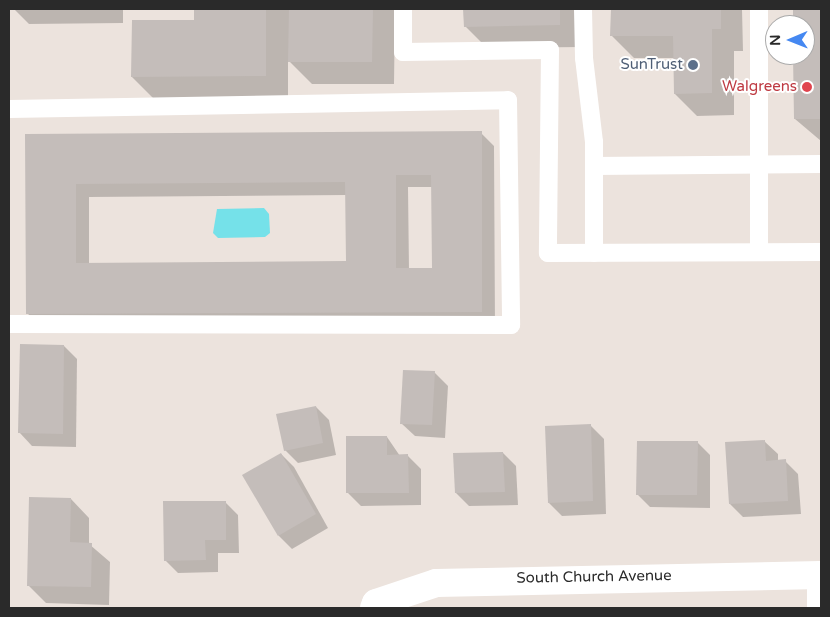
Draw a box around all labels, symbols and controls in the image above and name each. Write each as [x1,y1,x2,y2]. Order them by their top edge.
north arrow [765,15,815,65]
text: N [767,34,784,46]
place label: SunTrust [621,56,683,74]
marker: SunTrust [687,59,699,71]
place label: Walgreens [722,78,797,96]
marker: Walgreens [801,81,813,93]
street label: South Church Avenue [516,567,672,587]

